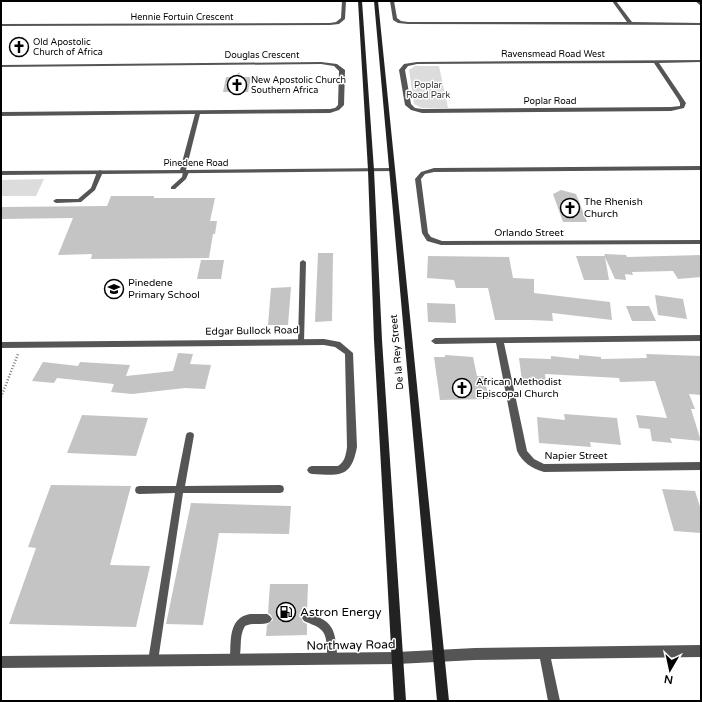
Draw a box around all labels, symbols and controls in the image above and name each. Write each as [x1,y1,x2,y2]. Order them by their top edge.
street label: Hennie Fortuin Crescent [131,12,234,23]
church icon: Old Apostolic Church of Africa [8,36,30,58]
place label: Old Apostolic Church of Africa [33,37,103,58]
street label: Ravensmead Road West [501,49,606,60]
street label: Douglas Crescent [225,50,300,61]
church icon: New Apostolic Church Southern Africa [226,74,248,96]
place label: New Apostolic Church Southern Africa [251,75,346,96]
park label: Poplar Road Park [406,80,450,101]
street label: Poplar Road [524,96,576,107]
street label: Pinedene Road [163,158,229,169]
place label: The Rhenish Church [584,196,643,220]
church icon: The Rhenish Church [559,197,581,219]
street label: Orlando Street [494,227,564,239]
place label: Pinedene Primary School [128,277,200,301]
school or university icon: Pinedene Primary School [103,278,125,300]
street label: De la Rey Street [388,314,406,390]
street label: Edgar Bullock Road [205,324,299,338]
place label: African Methodist Episcopal Church [476,376,562,400]
church icon: African Methodist Episcopal Church [451,377,473,399]
street label: Napier Street [544,450,608,462]
fuel station icon: Astron Energy [275,601,297,623]
place label: Astron Energy [300,605,382,619]
street label: Northway Road [306,637,396,653]
north arrow [650,650,690,690]
text: N [663,672,674,686]

